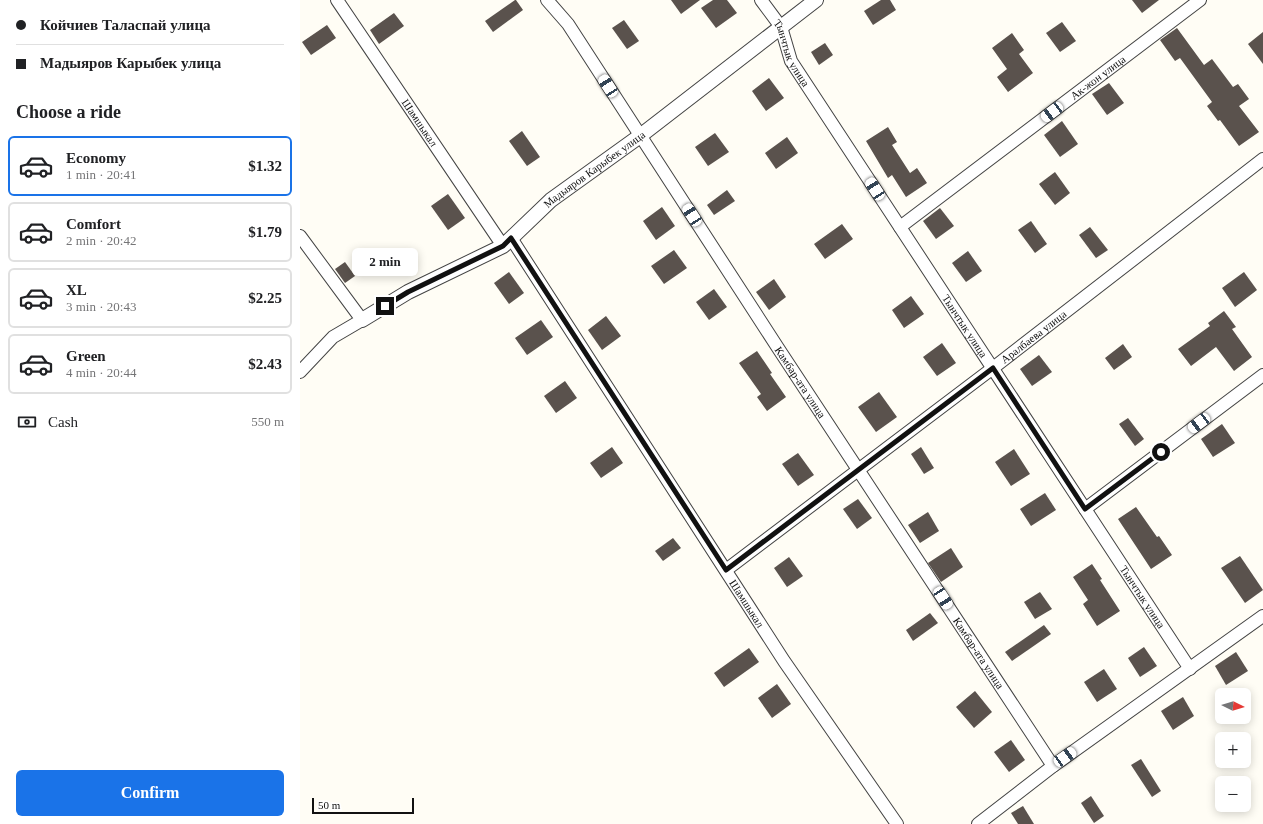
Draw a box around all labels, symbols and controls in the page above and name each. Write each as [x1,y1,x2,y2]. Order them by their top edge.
text: Койчиев Таласпай улица [40,17,211,33]
street label: Тынчтык улица [772,17,812,89]
street label: Ак-жон улица [1068,53,1128,102]
text: Мадыяров Карыбек улица [40,55,221,71]
car [596,73,620,99]
street label: Шамшыкал [400,97,440,149]
car [1039,100,1065,124]
text: Choose a ride [16,102,121,122]
street label: Мадыяров Карыбек улица [541,128,647,210]
icon: car [18,148,54,184]
text: Economy [66,150,126,166]
text: $1.32 [248,158,282,174]
text: 1 min · 20:41 [66,167,136,182]
car [863,176,887,202]
car [680,202,704,228]
icon: car [18,214,54,250]
text: Comfort [66,216,121,232]
text: $1.79 [248,224,282,240]
text: 2 min · 20:42 [66,233,136,248]
callout: 2 min [352,248,418,276]
text: 2 min [369,254,401,269]
icon: car [18,280,54,316]
text: XL [66,282,87,298]
text: $2.25 [248,290,282,306]
street label: Тынчтык улица [940,292,990,360]
route end [376,297,394,315]
text: 3 min · 20:43 [66,299,136,314]
street label: Аралбаева улица [998,308,1069,366]
street label: Камбар-ата улица [773,344,828,420]
icon: car [18,346,54,382]
text: Green [66,348,106,364]
text: $2.43 [248,356,282,372]
text: 4 min · 20:44 [66,365,136,380]
icon: cash [16,411,38,433]
car [1186,411,1212,435]
text: Cash [48,414,78,430]
text: 550 m [251,414,284,429]
route start [1152,443,1170,461]
street label: Тынчтык улица [1118,563,1168,631]
street label: Шамшыкал [727,577,767,630]
car [931,585,955,611]
street label: Камбар-ата улица [951,615,1007,691]
north arrow [1215,688,1251,724]
map controls [1215,688,1251,812]
button: + [1215,732,1251,768]
car [1052,745,1078,769]
button: Confirm [16,770,284,816]
button: − [1215,776,1251,812]
scale bar [312,796,414,815]
text: 50 m [318,799,340,811]

